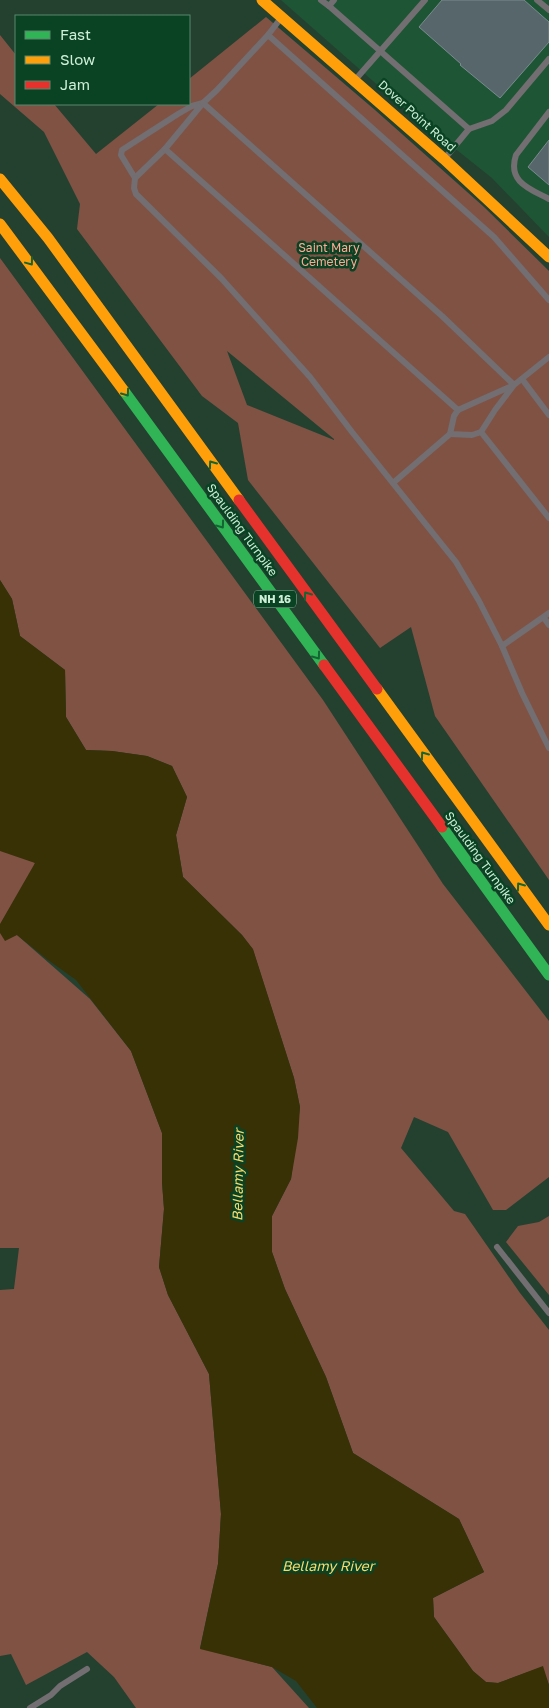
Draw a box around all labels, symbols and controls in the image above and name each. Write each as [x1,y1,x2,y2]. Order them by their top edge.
legend [15,15,190,105]
text: Fast [60,25,91,43]
text: Slow [60,50,95,68]
text: Jam [60,75,90,93]
street label: Dover Point Road [375,77,459,154]
park label: Saint Mary Cemetery [298,240,360,269]
one-way arrow [24,256,33,266]
one-way arrow [120,387,129,397]
one-way arrow [209,461,217,470]
street label: Spaulding Turnpike [204,480,281,579]
one-way arrow [215,519,224,529]
road number: NH 16 [254,590,296,608]
one-way arrow [304,591,313,601]
one-way arrow [311,650,320,660]
one-way arrow [421,751,430,761]
street label: Spaulding Turnpike [442,808,519,907]
one-way arrow [517,882,526,891]
water label: Bellamy River [228,1126,247,1221]
water label: Bellamy River [282,1557,377,1574]

